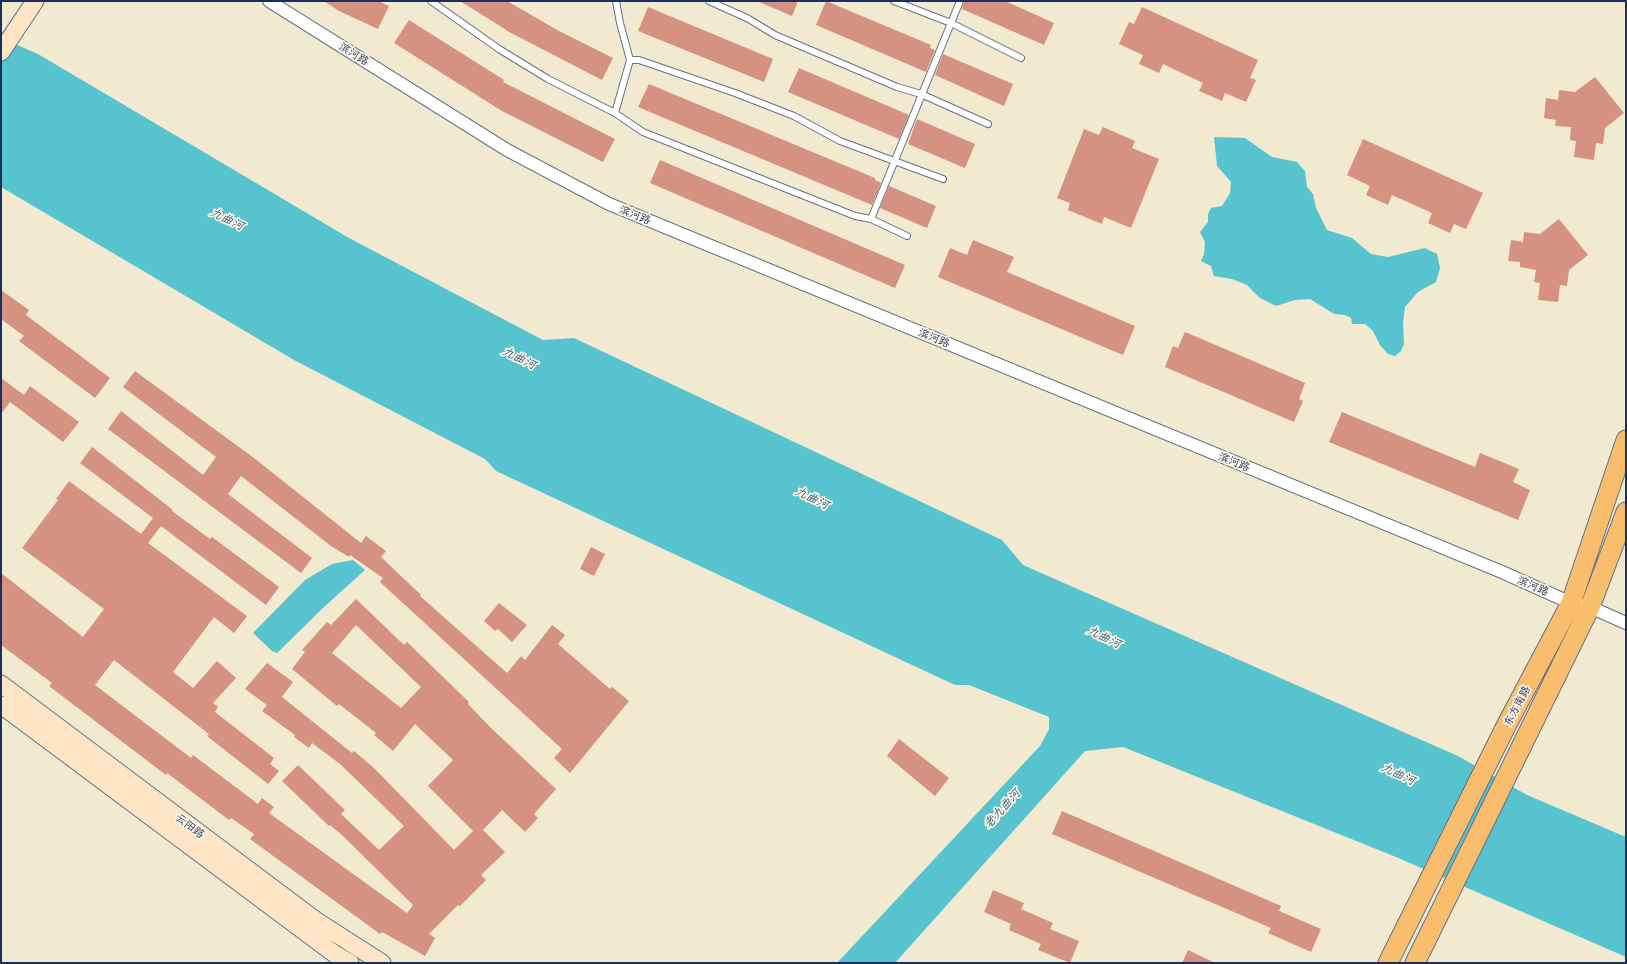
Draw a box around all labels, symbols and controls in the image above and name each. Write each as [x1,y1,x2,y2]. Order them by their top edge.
street label: 滨河路 [337,40,371,68]
street label: 滨河路 [617,203,653,227]
water label: 九曲河 [208,205,246,233]
street label: 滨河路 [916,326,952,350]
water label: 九曲河 [500,344,538,372]
street label: 滨河路 [1216,450,1252,474]
water label: 九曲河 [793,484,831,512]
street label: 滨河路 [1515,573,1551,599]
water label: 九曲河 [1085,623,1123,651]
street label: 东方南路 [1501,683,1533,729]
water label: 九曲河 [1379,760,1417,788]
water label: 老九曲河 [981,786,1023,832]
street label: 云阳路 [173,811,207,841]

